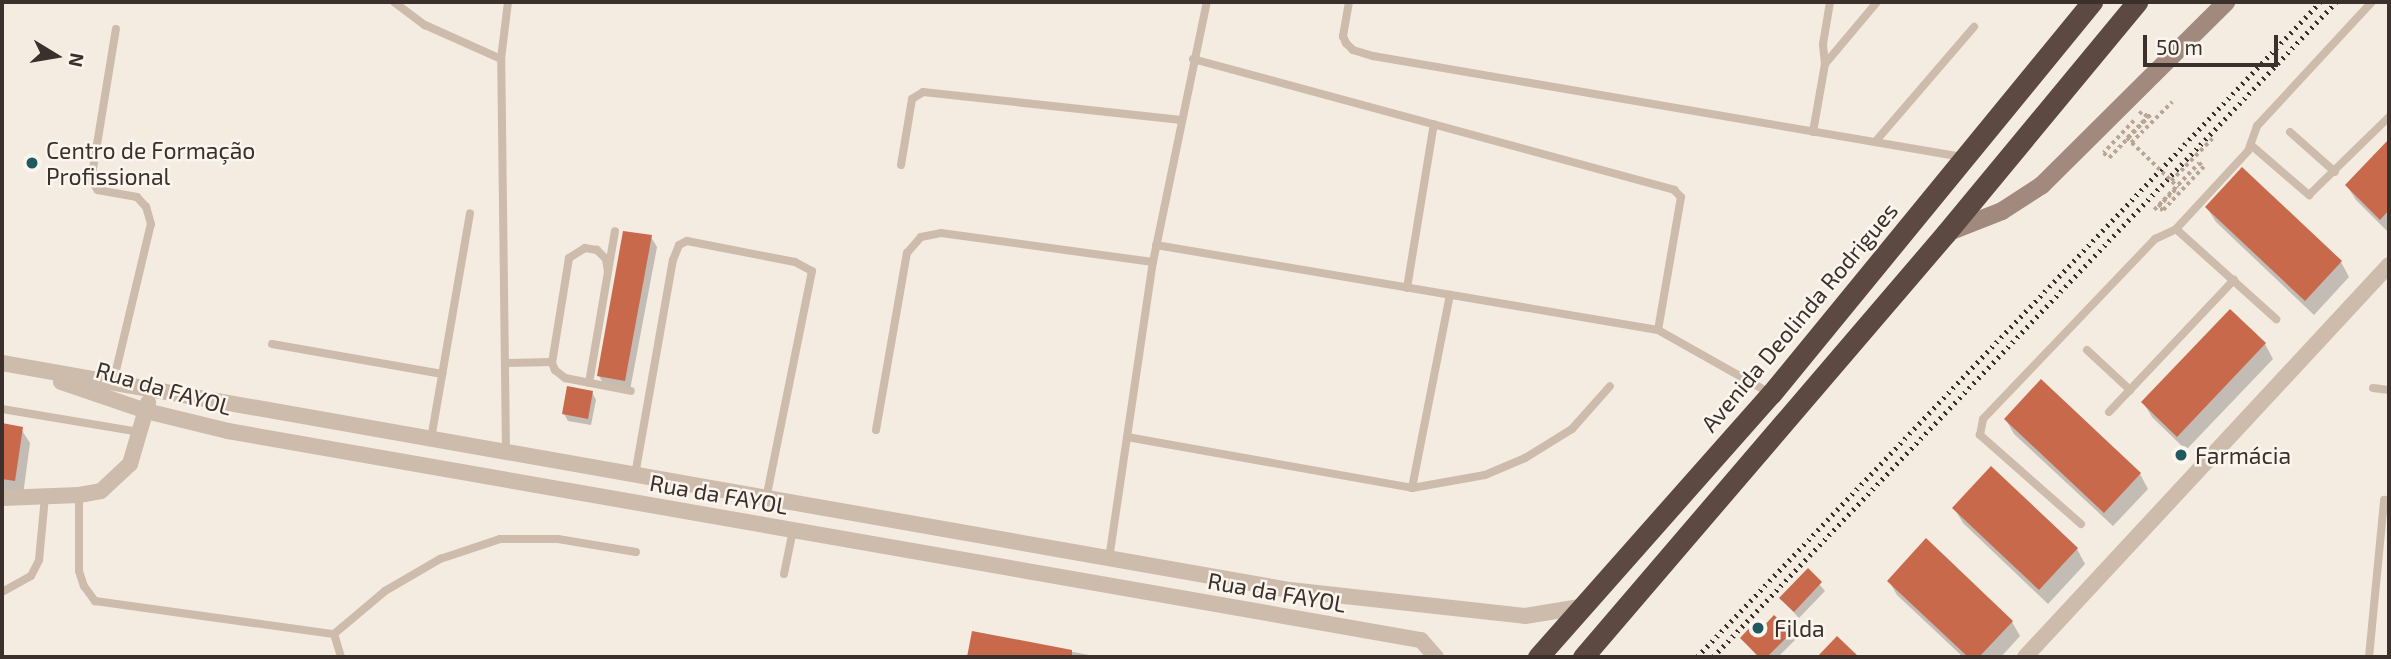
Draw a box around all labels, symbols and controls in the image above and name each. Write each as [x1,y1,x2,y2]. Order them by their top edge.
north arrow [21,21,91,91]
scale bar [2146,21,2281,65]
text: 50 m [2156,34,2203,59]
text: N [65,51,90,69]
place label: Centro de Formação Profissional [46,136,255,190]
marker: Centro de Formação Profissional [24,155,40,171]
street label: Avenida Deolinda Rodrigues [1695,197,1903,437]
street label: Rua da FAYOL [93,355,235,421]
place label: Farmácia [2195,441,2291,469]
marker: Farmácia [2173,447,2189,463]
street label: Rua da FAYOL [648,468,790,520]
street label: Rua da FAYOL [1206,566,1348,618]
place label: Filda [1774,614,1825,642]
marker: Filda [1748,618,1768,638]

